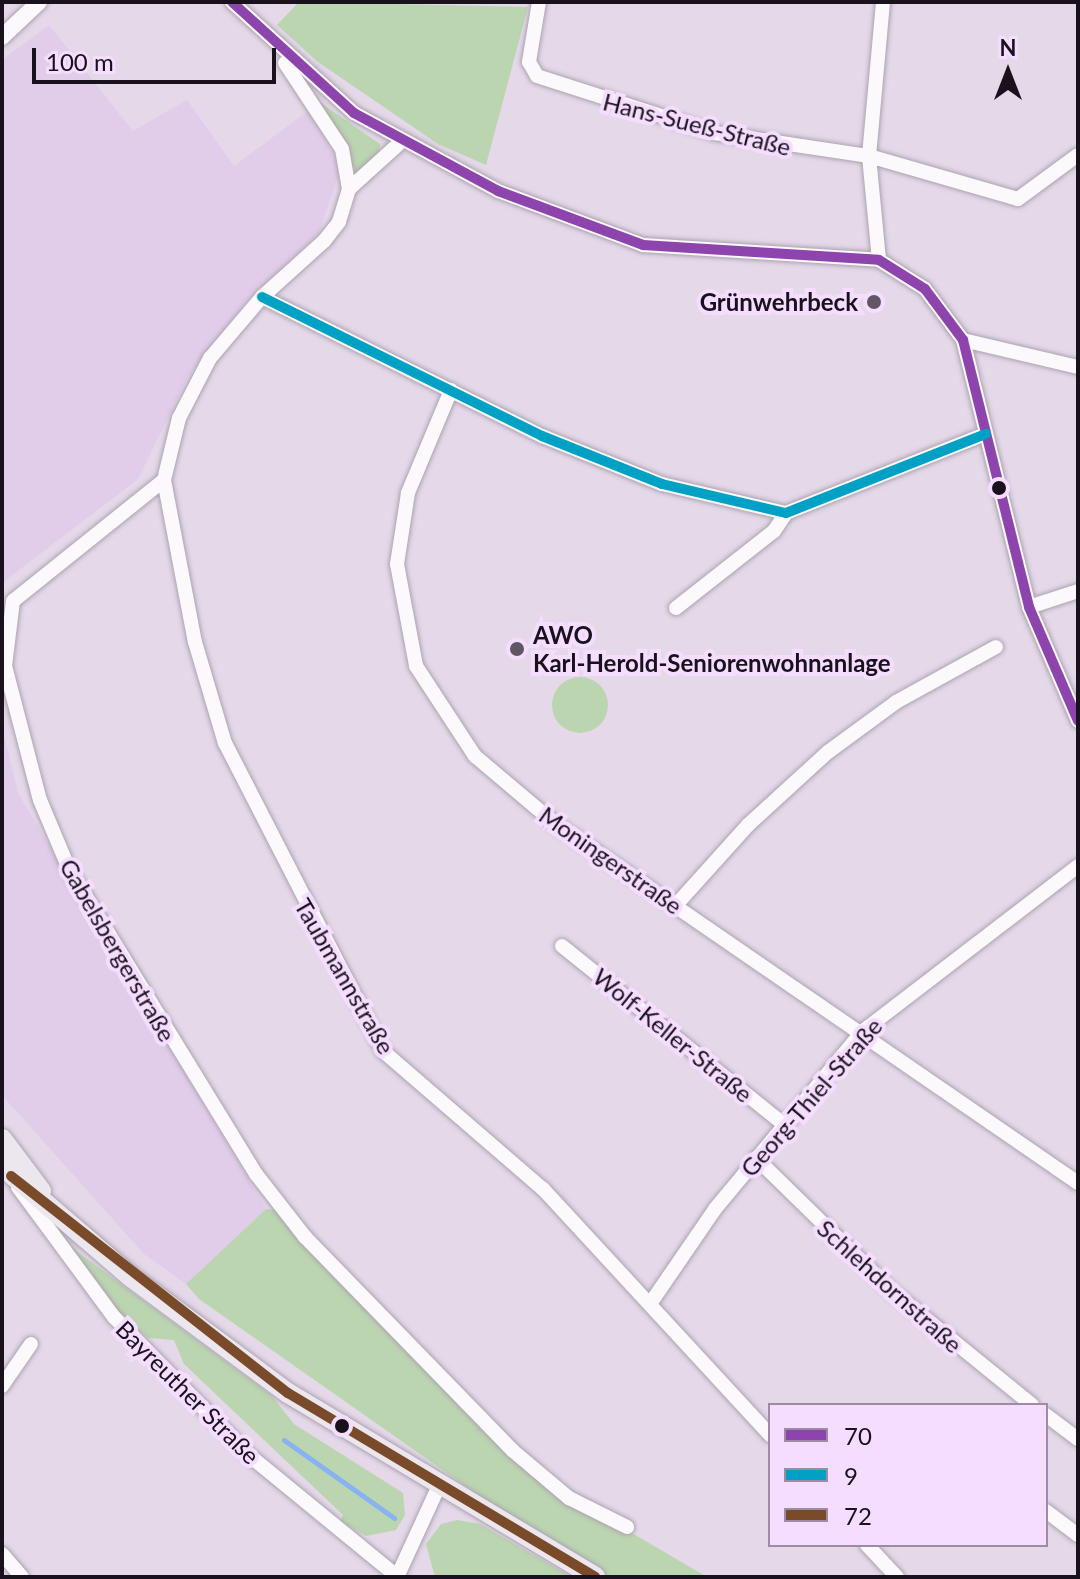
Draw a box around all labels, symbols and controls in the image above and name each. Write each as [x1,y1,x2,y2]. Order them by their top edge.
scale bar [36,32,280,82]
north arrow [968,32,1048,112]
text: N [1000,34,1016,61]
text: 100 m [46,47,114,76]
street label: Hans-Sueß-Straße [600,87,794,161]
place label: Grünwehrbeck [700,288,858,316]
marker: Grünwehrbeck [865,293,883,311]
unlabelled marker [991,480,1007,496]
place label: AWO Karl-Herold-Seniorenwohnanlage [533,621,891,677]
marker: AWO Karl-Herold-Seniorenwohnanlage [508,640,526,658]
street label: Moningerstraße [534,800,688,920]
street label: Gabelsbergerstraße [54,854,182,1046]
street label: Taubmannstraße [289,893,401,1059]
street label: Wolf-Keller-Straße [587,962,759,1108]
street label: Georg-Thiel-Straße [734,1012,888,1182]
street label: Schlehdornstraße [812,1213,968,1359]
street label: Bayreuther Straße [110,1314,266,1470]
legend [768,1403,1048,1547]
unlabelled marker [334,1418,350,1434]
text: 70 [844,1421,872,1450]
text: 9 [844,1461,858,1490]
text: 72 [844,1501,872,1530]

